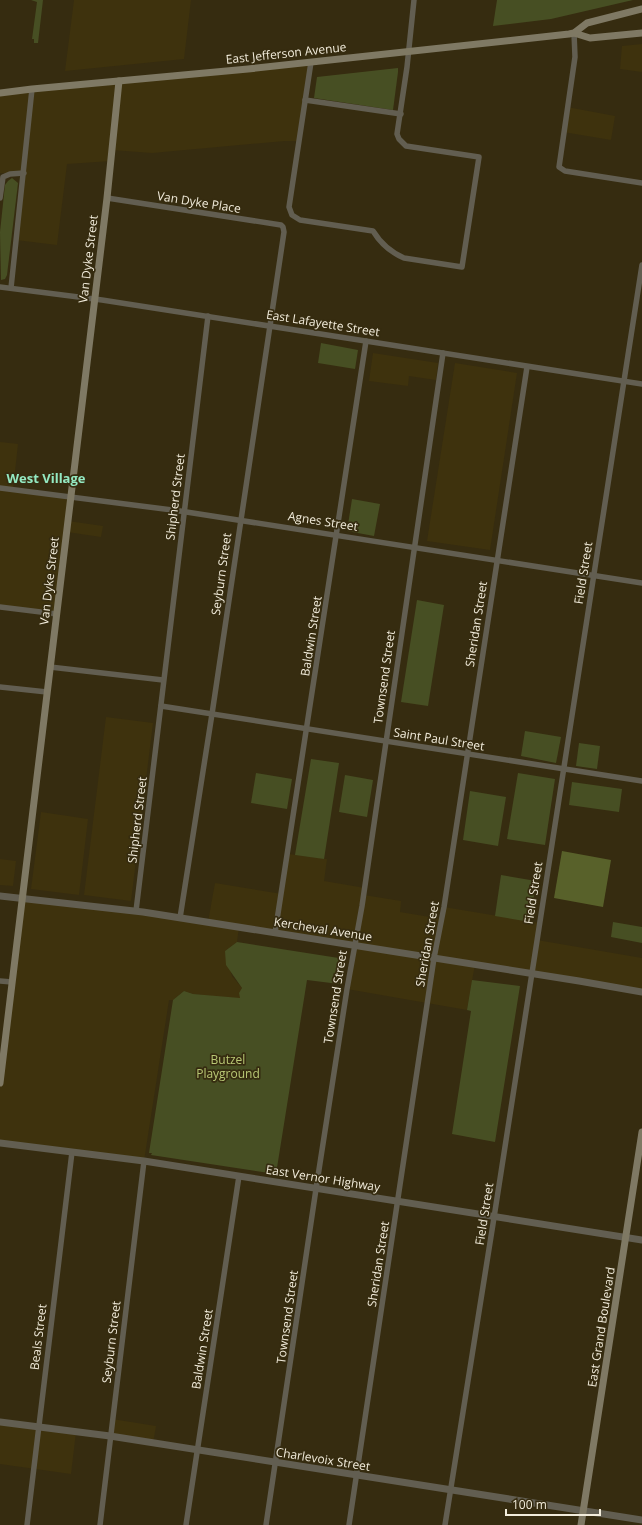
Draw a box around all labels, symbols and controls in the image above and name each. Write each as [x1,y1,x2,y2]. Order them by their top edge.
street label: East Jefferson Avenue [225,38,347,68]
street label: Van Dyke Place [156,187,242,217]
street label: Van Dyke Street [74,214,102,304]
street label: East Lafayette Street [265,306,381,340]
street label: Shipherd Street [161,453,189,541]
district label: West Village [7,469,86,487]
street label: Agnes Street [287,507,359,535]
street label: Seyburn Street [207,532,235,616]
street label: Van Dyke Street [35,536,63,626]
street label: Field Street [570,541,596,605]
street label: Sheridan Street [461,580,491,668]
street label: Baldwin Street [296,595,326,677]
street label: Townsend Street [369,629,399,725]
street label: Saint Paul Street [392,723,486,755]
street label: Shipherd Street [123,776,151,864]
street label: Field Street [520,861,546,925]
street label: Sheridan Street [411,900,443,988]
street label: Kercheval Avenue [273,913,374,945]
street label: Townsend Street [319,949,351,1045]
park label: Butzel Playground [196,1051,260,1082]
street label: East Vernor Highway [265,1161,382,1196]
street label: Field Street [471,1182,497,1246]
street label: Sheridan Street [363,1220,393,1308]
street label: East Grand Boulevard [583,1266,619,1388]
street label: Townsend Street [272,1269,302,1365]
street label: Seyburn Street [98,1300,124,1384]
street label: Beals Street [26,1303,50,1371]
street label: Baldwin Street [187,1308,217,1390]
street label: Charlevoix Street [275,1443,371,1475]
scale bar [506,1491,600,1517]
text: 100 m [512,1496,547,1513]

